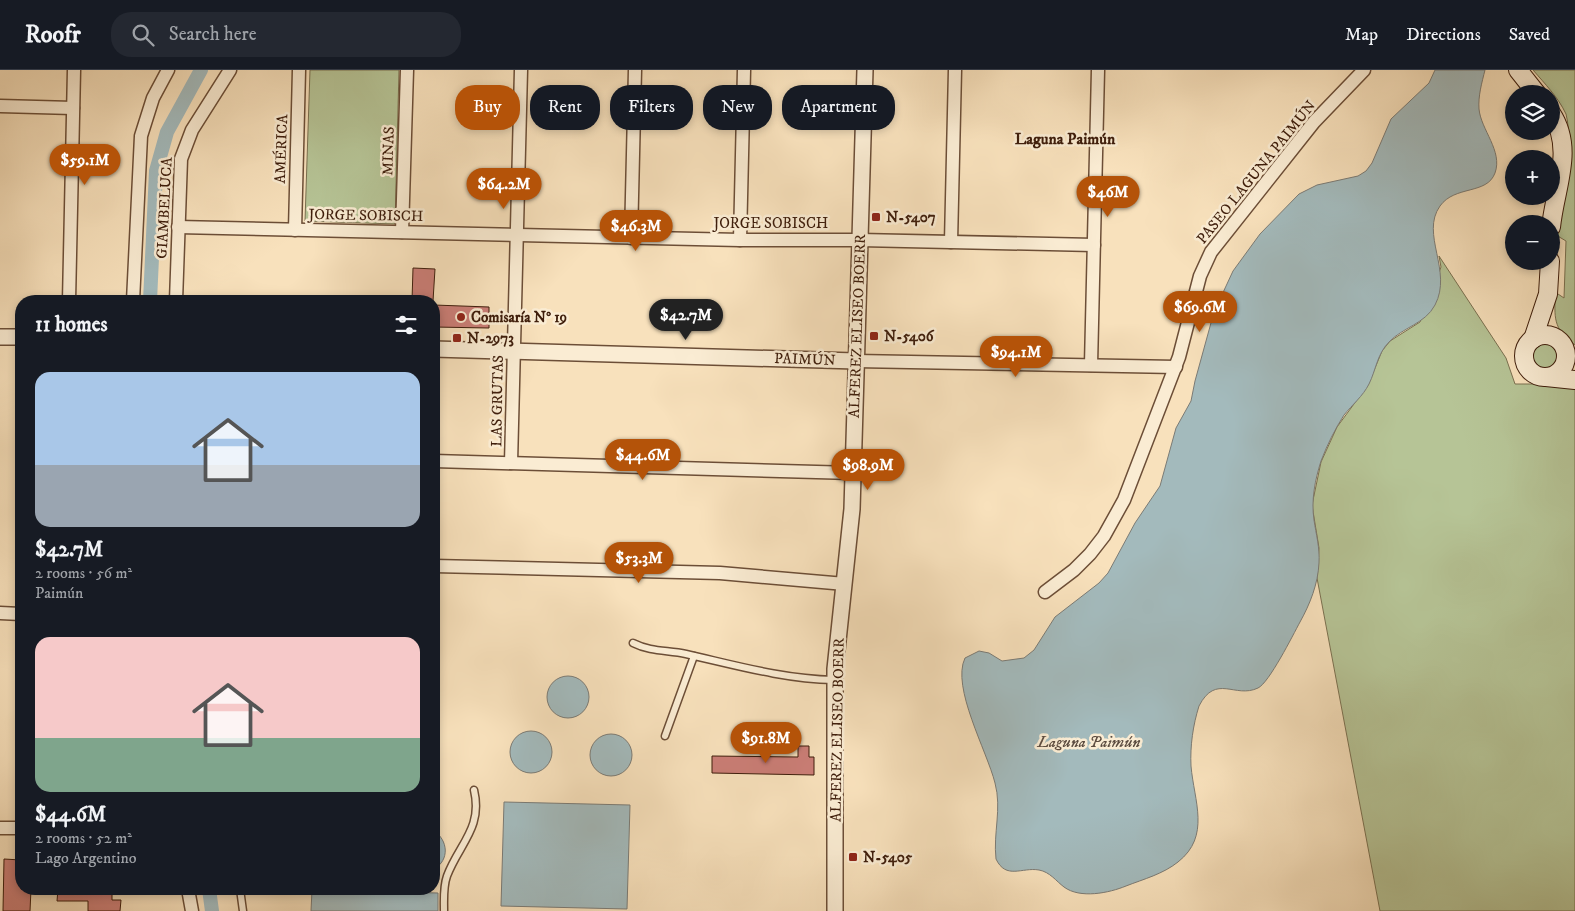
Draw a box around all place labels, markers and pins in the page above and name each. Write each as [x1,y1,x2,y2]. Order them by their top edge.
pin: $59.1M [44,144,126,186]
pin: $64.2M [463,168,545,210]
pin: $46M [1078,176,1138,218]
place label: N-5407 [886,208,936,227]
pin: $46.3M [595,210,677,252]
marker: N-5407 [870,211,882,223]
pin: $69.6M [1159,290,1241,333]
pin: $42.7M [645,298,727,341]
place label: Comisaría N° 19 [471,308,567,327]
marker: Comisaría N° 19 [455,311,467,323]
place label: N-5406 [884,327,935,346]
place label: N-2973 [467,329,514,348]
marker: N-5406 [868,330,880,342]
marker: N-2973 [451,332,463,344]
pin: $94.1M [975,336,1057,378]
pin: $44.6M [602,438,684,481]
pin: $98.9M [827,448,909,491]
pin: $53.3M [598,542,680,584]
pin: $91.8M [725,722,807,764]
place label: N-5405 [863,848,913,867]
marker: N-5405 [847,851,859,863]

